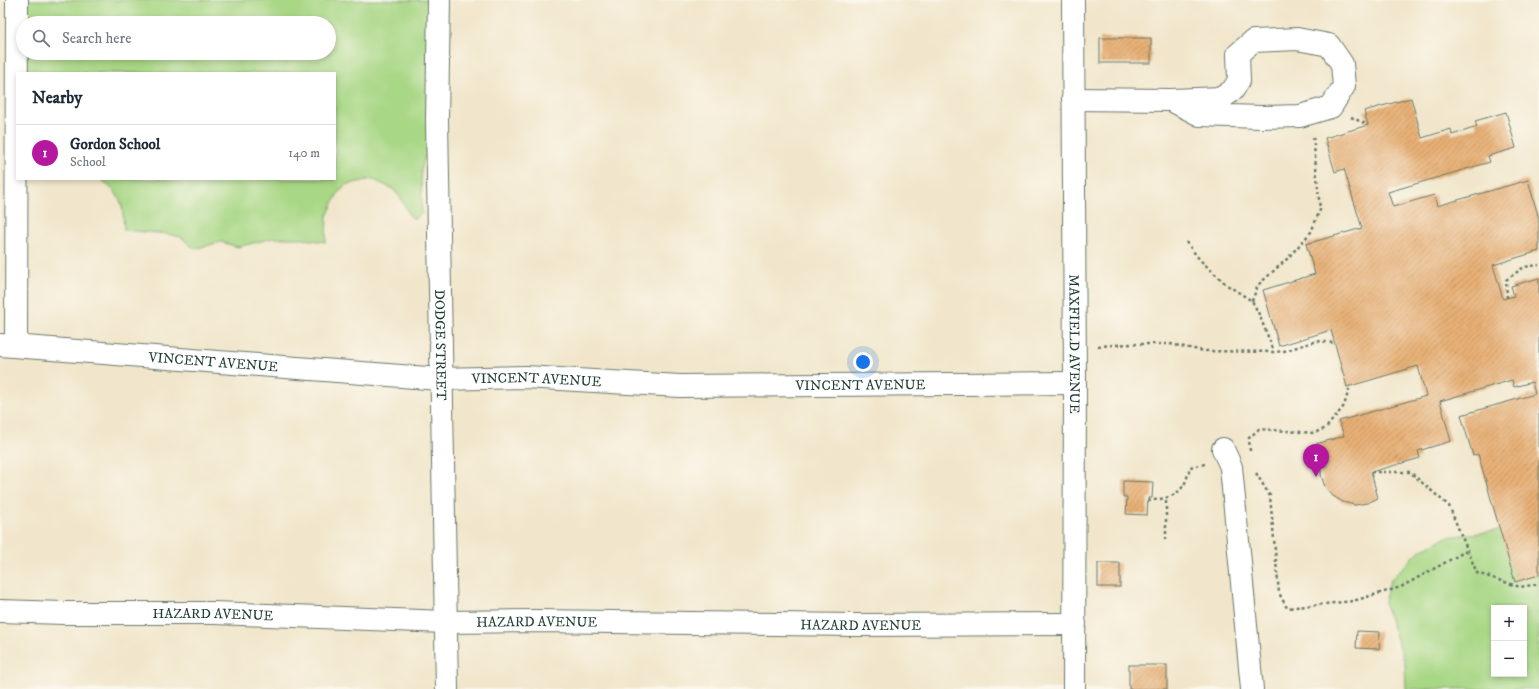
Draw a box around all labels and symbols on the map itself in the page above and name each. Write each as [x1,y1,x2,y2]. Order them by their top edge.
street label: MAXFIELD AVENUE [1064,274,1083,414]
street label: DODGE STREET [430,289,450,401]
street label: VINCENT AVENUE [147,348,279,376]
your location [853,352,873,372]
street label: VINCENT AVENUE [471,369,602,391]
street label: VINCENT AVENUE [794,376,926,395]
pin: 1 [1303,444,1329,477]
street label: HAZARD AVENUE [152,605,274,625]
street label: HAZARD AVENUE [476,613,597,632]
street label: HAZARD AVENUE [800,616,921,635]

